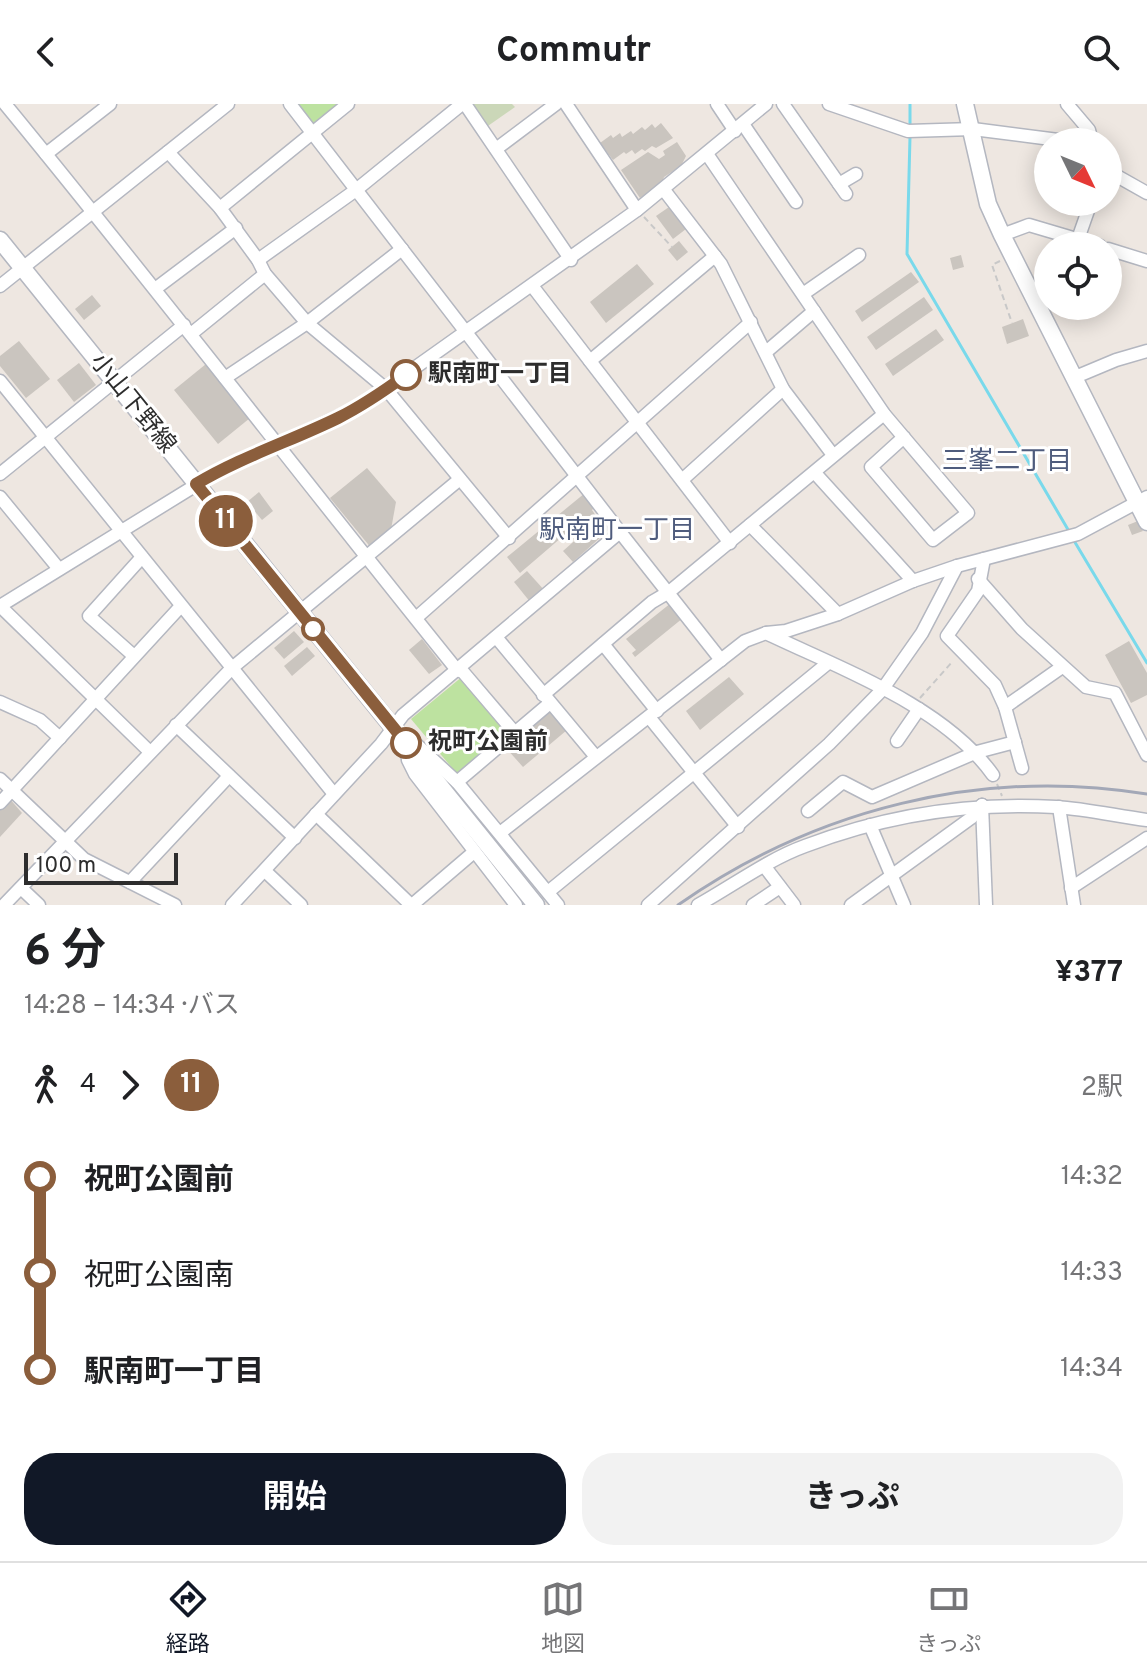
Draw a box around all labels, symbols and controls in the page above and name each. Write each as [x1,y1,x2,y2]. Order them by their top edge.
text: Commutr [496,29,651,75]
icon: back [24,30,68,74]
icon: search [1079,30,1123,74]
north arrow [1034,128,1122,216]
map controls [1034,128,1122,320]
button: locate [1034,232,1122,320]
street label: 小山下野線 [83,348,181,460]
marker: 駅南町一丁目 [391,360,421,390]
place label: 駅南町一丁目 [428,360,572,390]
district label: 三峯二丁目 [942,446,1072,479]
line badge: 11 [190,495,262,547]
text: 11 [215,503,237,539]
district label: 駅南町一丁目 [539,515,695,548]
unlabelled marker [302,618,324,640]
marker: 祝町公園前 [391,728,421,758]
place label: 祝町公園前 [428,728,548,758]
scale bar [24,849,178,885]
text: 100 m [36,853,96,880]
text: 6 分 [24,925,106,981]
text: ¥377 [1055,955,1123,992]
text: 14:28 – 14:34 · バス [24,990,240,1023]
icon: walk [24,1063,68,1107]
icon: forward [108,1063,152,1107]
text: 11 [180,1067,203,1103]
text: 4 [80,1069,96,1102]
text: 2駅 [1081,1072,1123,1105]
text: 14:32 [1061,1161,1123,1194]
text: 祝町公園前 [84,1163,234,1200]
text: 14:33 [1061,1257,1123,1290]
text: 祝町公園南 [84,1259,234,1296]
text: 14:34 [1060,1353,1123,1386]
text: 駅南町一丁目 [84,1355,264,1392]
button: 開始 [24,1453,566,1545]
button: きっぷ [582,1453,1123,1545]
tab: 経路 [166,1577,210,1659]
tab: 地図 [541,1577,585,1659]
tab: きっぷ [916,1577,981,1659]

